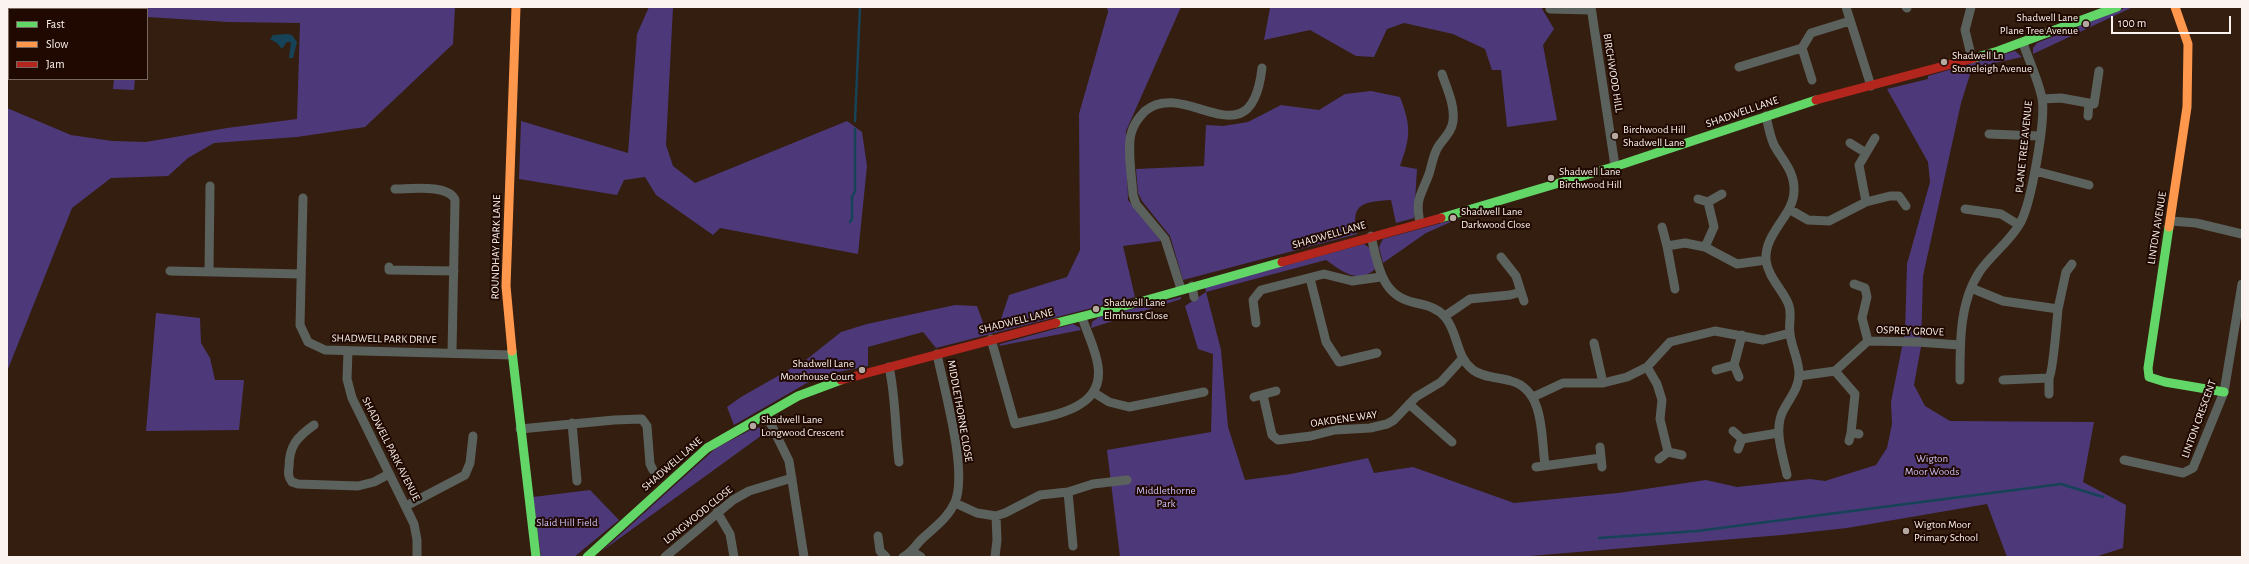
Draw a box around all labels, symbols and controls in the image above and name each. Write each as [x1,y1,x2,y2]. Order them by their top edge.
legend [8,8,148,80]
scale bar [2113,8,2233,34]
place label: Shadwell Lane Plane Tree Avenue [2000,11,2078,37]
text: 100 m [2118,17,2146,29]
text: Fast [46,18,65,30]
marker: Shadwell Lane Plane Tree Avenue [2081,19,2091,29]
street label: BIRCHWOOD HILL [1600,32,1626,114]
text: Slow [46,38,68,50]
place label: Shadwell Ln Stoneleigh Avenue [1952,49,2032,75]
marker: Shadwell Ln Stoneleigh Avenue [1939,57,1949,67]
text: Jam [46,58,65,70]
street label: SHADWELL LANE [1704,93,1780,131]
street label: PLANE TREE AVENUE [2013,100,2035,194]
place label: Birchwood Hill Shadwell Lane [1623,123,1686,149]
marker: Birchwood Hill Shadwell Lane [1610,131,1620,141]
place label: Shadwell Lane Birchwood Hill [1559,165,1622,191]
marker: Shadwell Lane Birchwood Hill [1546,173,1556,183]
street label: LINTON AVENUE [2145,191,2169,265]
street label: ROUNDHAY PARK LANE [488,195,504,299]
place label: Shadwell Lane Darkwood Close [1461,205,1530,231]
marker: Shadwell Lane Darkwood Close [1448,213,1458,223]
street label: SHADWELL LANE [1291,218,1367,252]
place label: Shadwell Lane Elmhurst Close [1104,296,1168,322]
marker: Shadwell Lane Elmhurst Close [1091,304,1101,314]
street label: SHADWELL LANE [978,305,1054,337]
street label: OSPREY GROVE [1876,323,1944,339]
street label: SHADWELL PARK DRIVE [331,331,437,347]
place label: Shadwell Lane Moorhouse Court [780,357,854,383]
street label: MIDDLETHORNE CLOSE [945,359,975,463]
marker: Shadwell Lane Moorhouse Court [857,365,867,375]
street label: LINTON CRESCENT [2179,378,2219,460]
street label: SHADWELL PARK AVENUE [359,395,423,503]
street label: OAKDENE WAY [1310,408,1378,430]
place label: Shadwell Lane Longwood Crescent [761,413,844,439]
marker: Shadwell Lane Longwood Crescent [748,421,758,431]
street label: SHADWELL LANE [639,434,705,494]
park label: Wigton Moor Woods [1905,452,1959,478]
street label: LONGWOOD CLOSE [661,483,735,547]
park label: Middlethorne Park [1136,484,1196,510]
park label: Slaid Hill Field [536,516,598,530]
place label: Wigton Moor Primary School [1914,518,1978,544]
marker: Wigton Moor Primary School [1901,526,1911,536]

